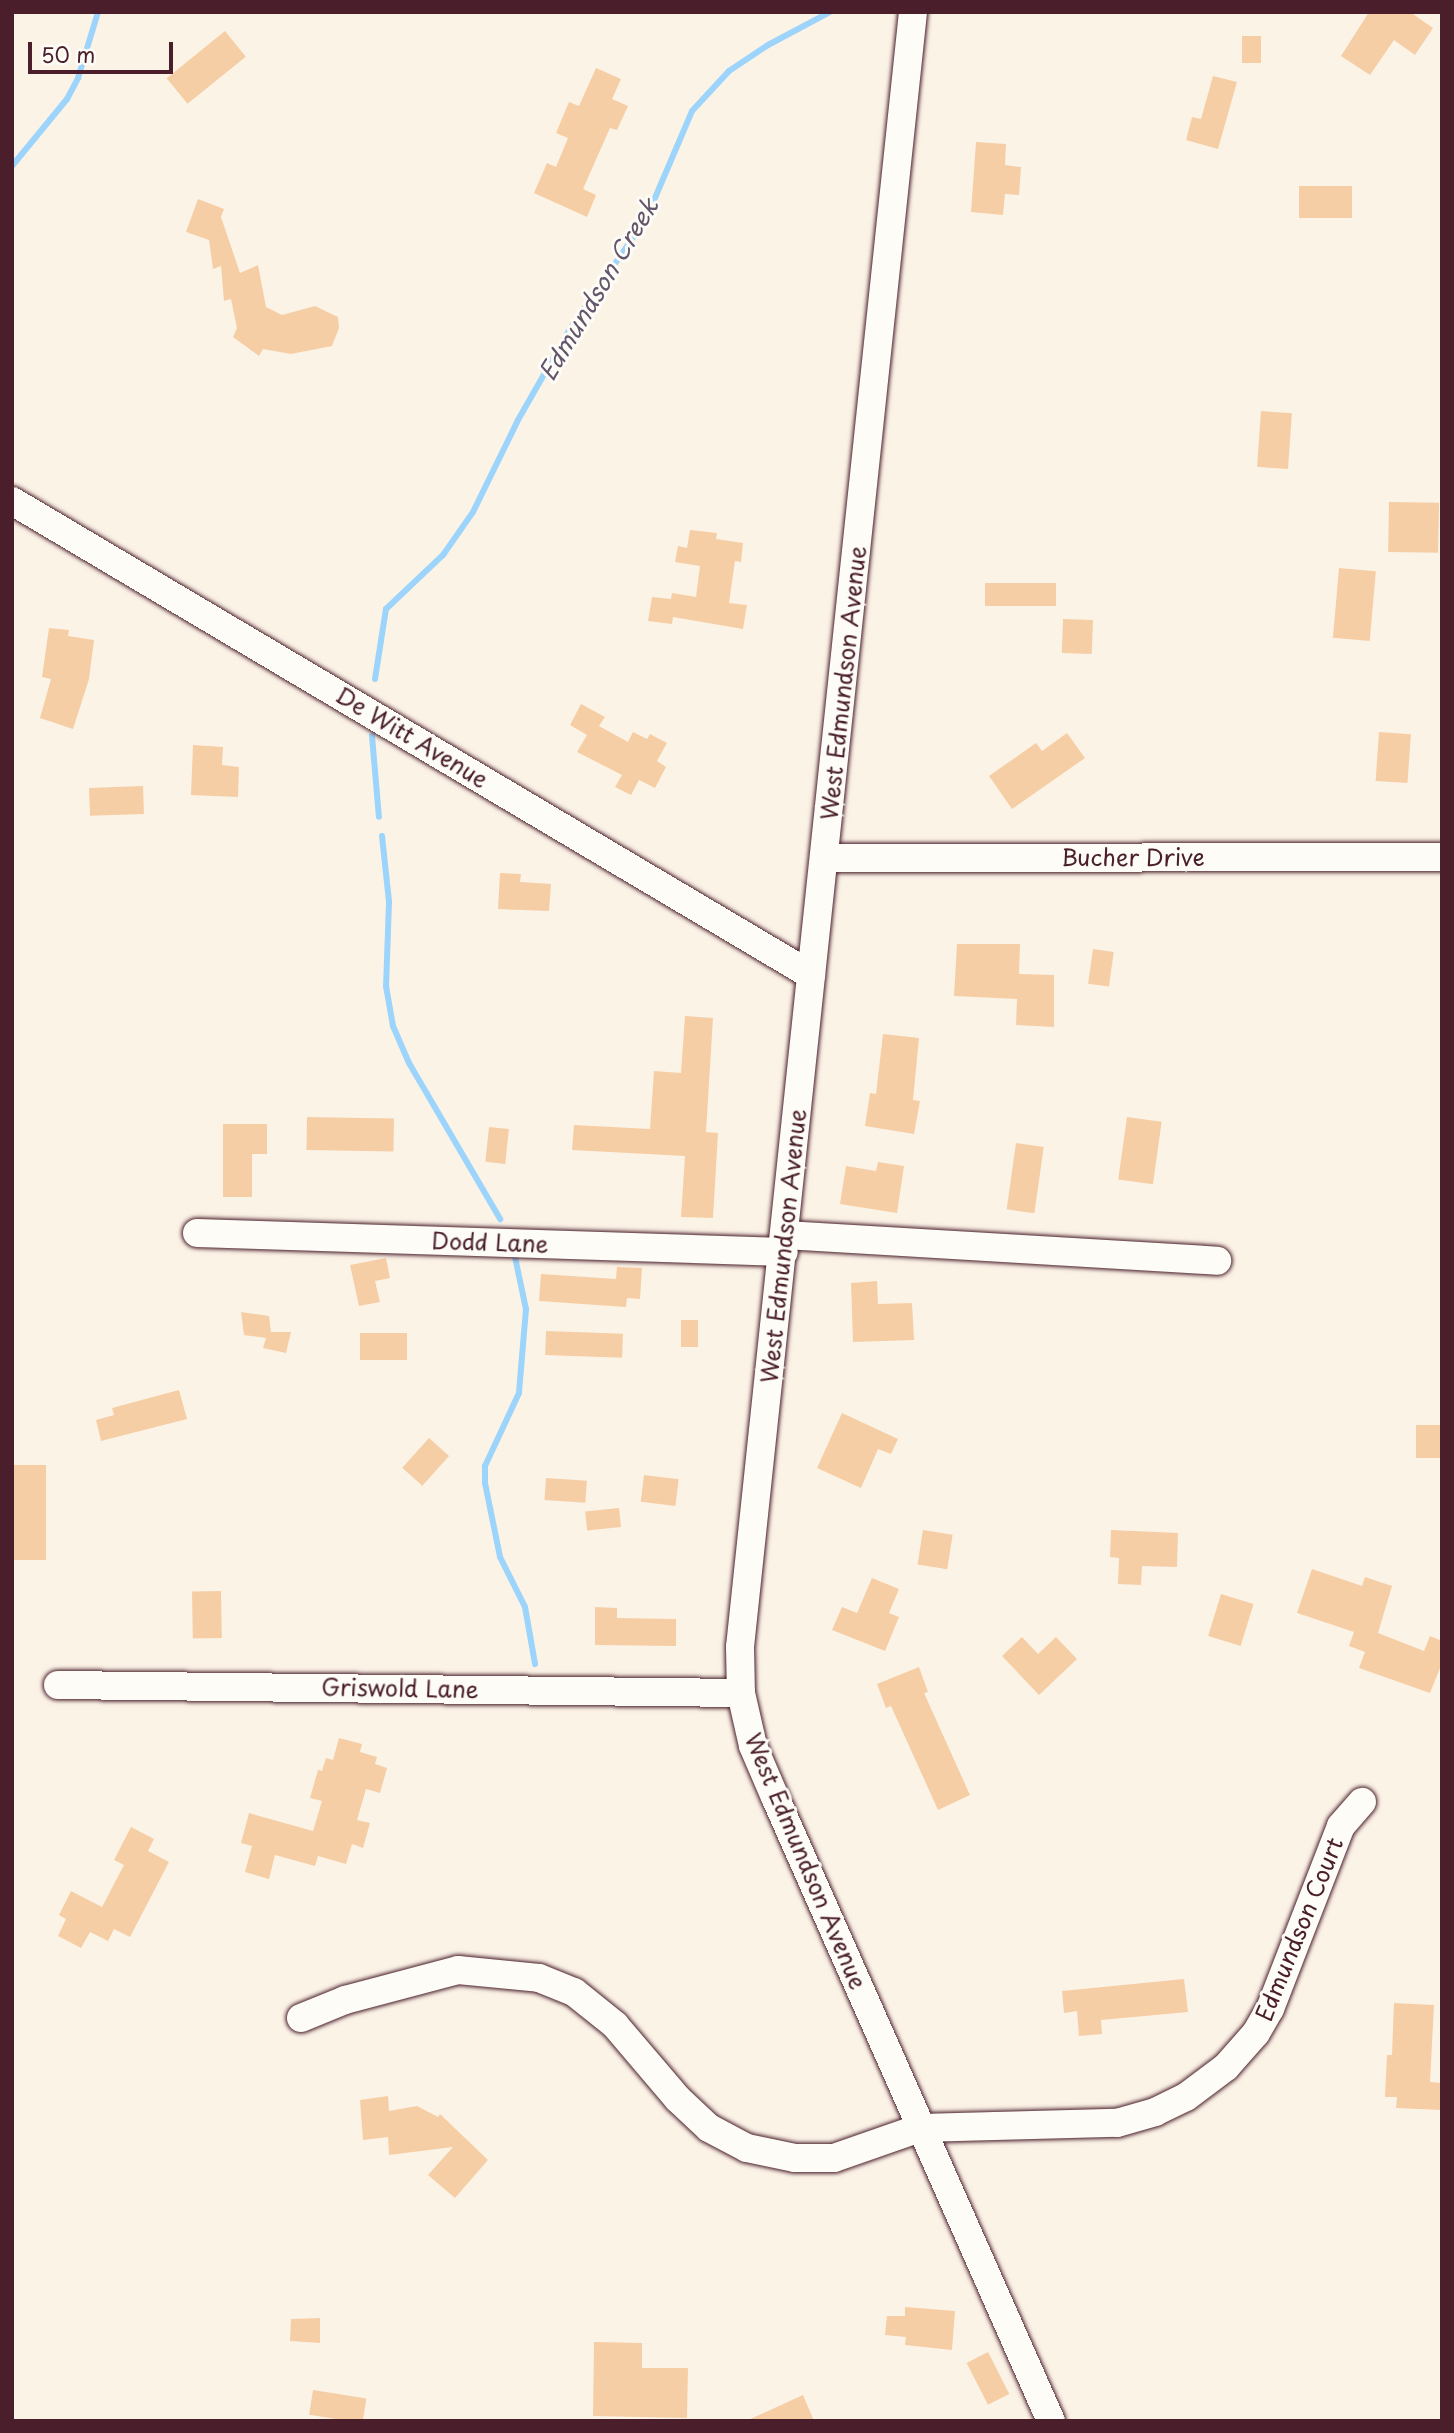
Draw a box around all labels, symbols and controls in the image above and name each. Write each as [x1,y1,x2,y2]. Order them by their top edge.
scale bar [32,28,177,72]
text: 50 m [41,38,95,70]
water label: Edmundson Creek [532,192,664,386]
street label: West Edmundson Avenue [815,546,871,820]
street label: De Witt Avenue [331,680,493,794]
street label: Bucher Drive [1061,843,1205,871]
street label: West Edmundson Avenue [755,1109,811,1383]
street label: Dodd Lane [431,1226,549,1258]
street label: Griswold Lane [321,1673,479,1703]
street label: West Edmundson Avenue [740,1730,872,1992]
street label: Edmundson Court [1250,1833,1348,2025]

